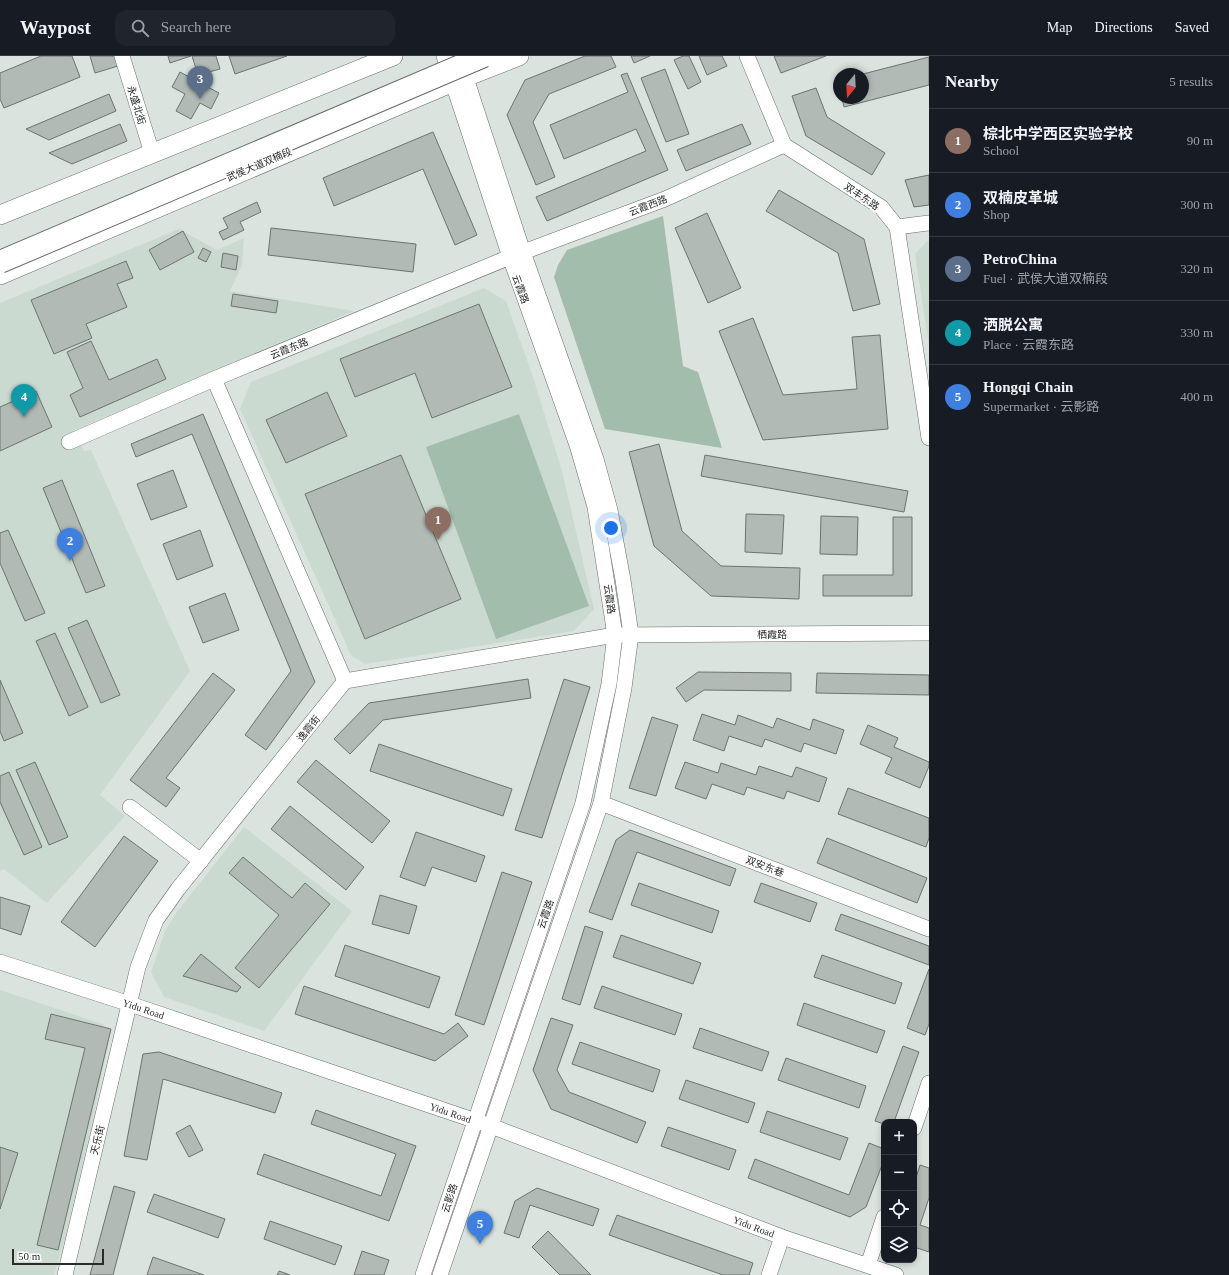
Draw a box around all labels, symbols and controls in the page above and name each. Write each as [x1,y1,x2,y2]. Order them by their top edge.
search box [115,10,395,46]
text: Waypost [20,17,91,38]
icon: search [129,17,151,39]
text: Search here [161,19,231,35]
text: Map [1047,20,1072,35]
text: Directions [1094,20,1153,35]
text: Saved [1175,20,1209,35]
pin: 3 [187,66,213,99]
north arrow [833,68,869,104]
text: Nearby [945,72,999,91]
text: 5 results [1169,74,1213,89]
street label: 永盛北街 [125,84,148,126]
text: 棕北中学西区实验学校 [983,126,1133,142]
text: 1 [955,133,961,148]
text: 90 m [1187,133,1213,148]
text: School [983,143,1019,158]
street label: 武侯大道双楠段 [225,146,294,183]
street label: 双丰东路 [842,181,881,212]
text: 双楠皮革城 [983,190,1058,206]
street label: 云霞西路 [628,193,669,218]
text: 2 [955,197,961,212]
text: 300 m [1180,197,1213,212]
text: Shop [983,207,1010,222]
text: PetroChina [983,251,1057,267]
text: 3 [955,261,961,276]
text: 320 m [1180,261,1213,276]
text: Fuel · 武侯大道双楠段 [983,271,1108,286]
street label: 云霞路 [510,273,531,305]
text: 洒脱公寓 [983,317,1043,333]
text: 4 [955,325,961,340]
text: 330 m [1180,325,1213,340]
street label: 云霞东路 [269,336,310,361]
text: Place · 云霞东路 [983,337,1074,352]
text: Hongqi Chain [983,379,1073,395]
pin: 4 [11,384,37,417]
text: 5 [955,389,961,404]
text: 400 m [1180,389,1213,404]
text: Supermarket · 云影路 [983,399,1099,414]
pin: 1 [425,507,451,540]
your location [601,518,621,538]
pin: 2 [57,528,83,561]
street label: 云霞路 [602,583,617,615]
street label: 栖霞路 [757,629,787,640]
street label: 逸霞街 [295,713,322,743]
street label: 双安东巷 [744,854,785,879]
street label: 云霞路 [535,898,556,930]
street label: Yidu Road [121,997,166,1021]
street label: Yidu Road [428,1101,473,1125]
map controls [881,1119,917,1263]
button: + [881,1119,917,1155]
street label: 天乐街 [89,1124,106,1156]
button: − [881,1155,917,1191]
street label: 云影路 [440,1182,459,1214]
button: locate [881,1191,917,1227]
pin: 5 [467,1211,493,1244]
street label: Yidu Road [732,1214,776,1240]
button: layers [881,1227,917,1263]
scale bar [12,1247,104,1266]
text: 50 m [18,1250,40,1262]

